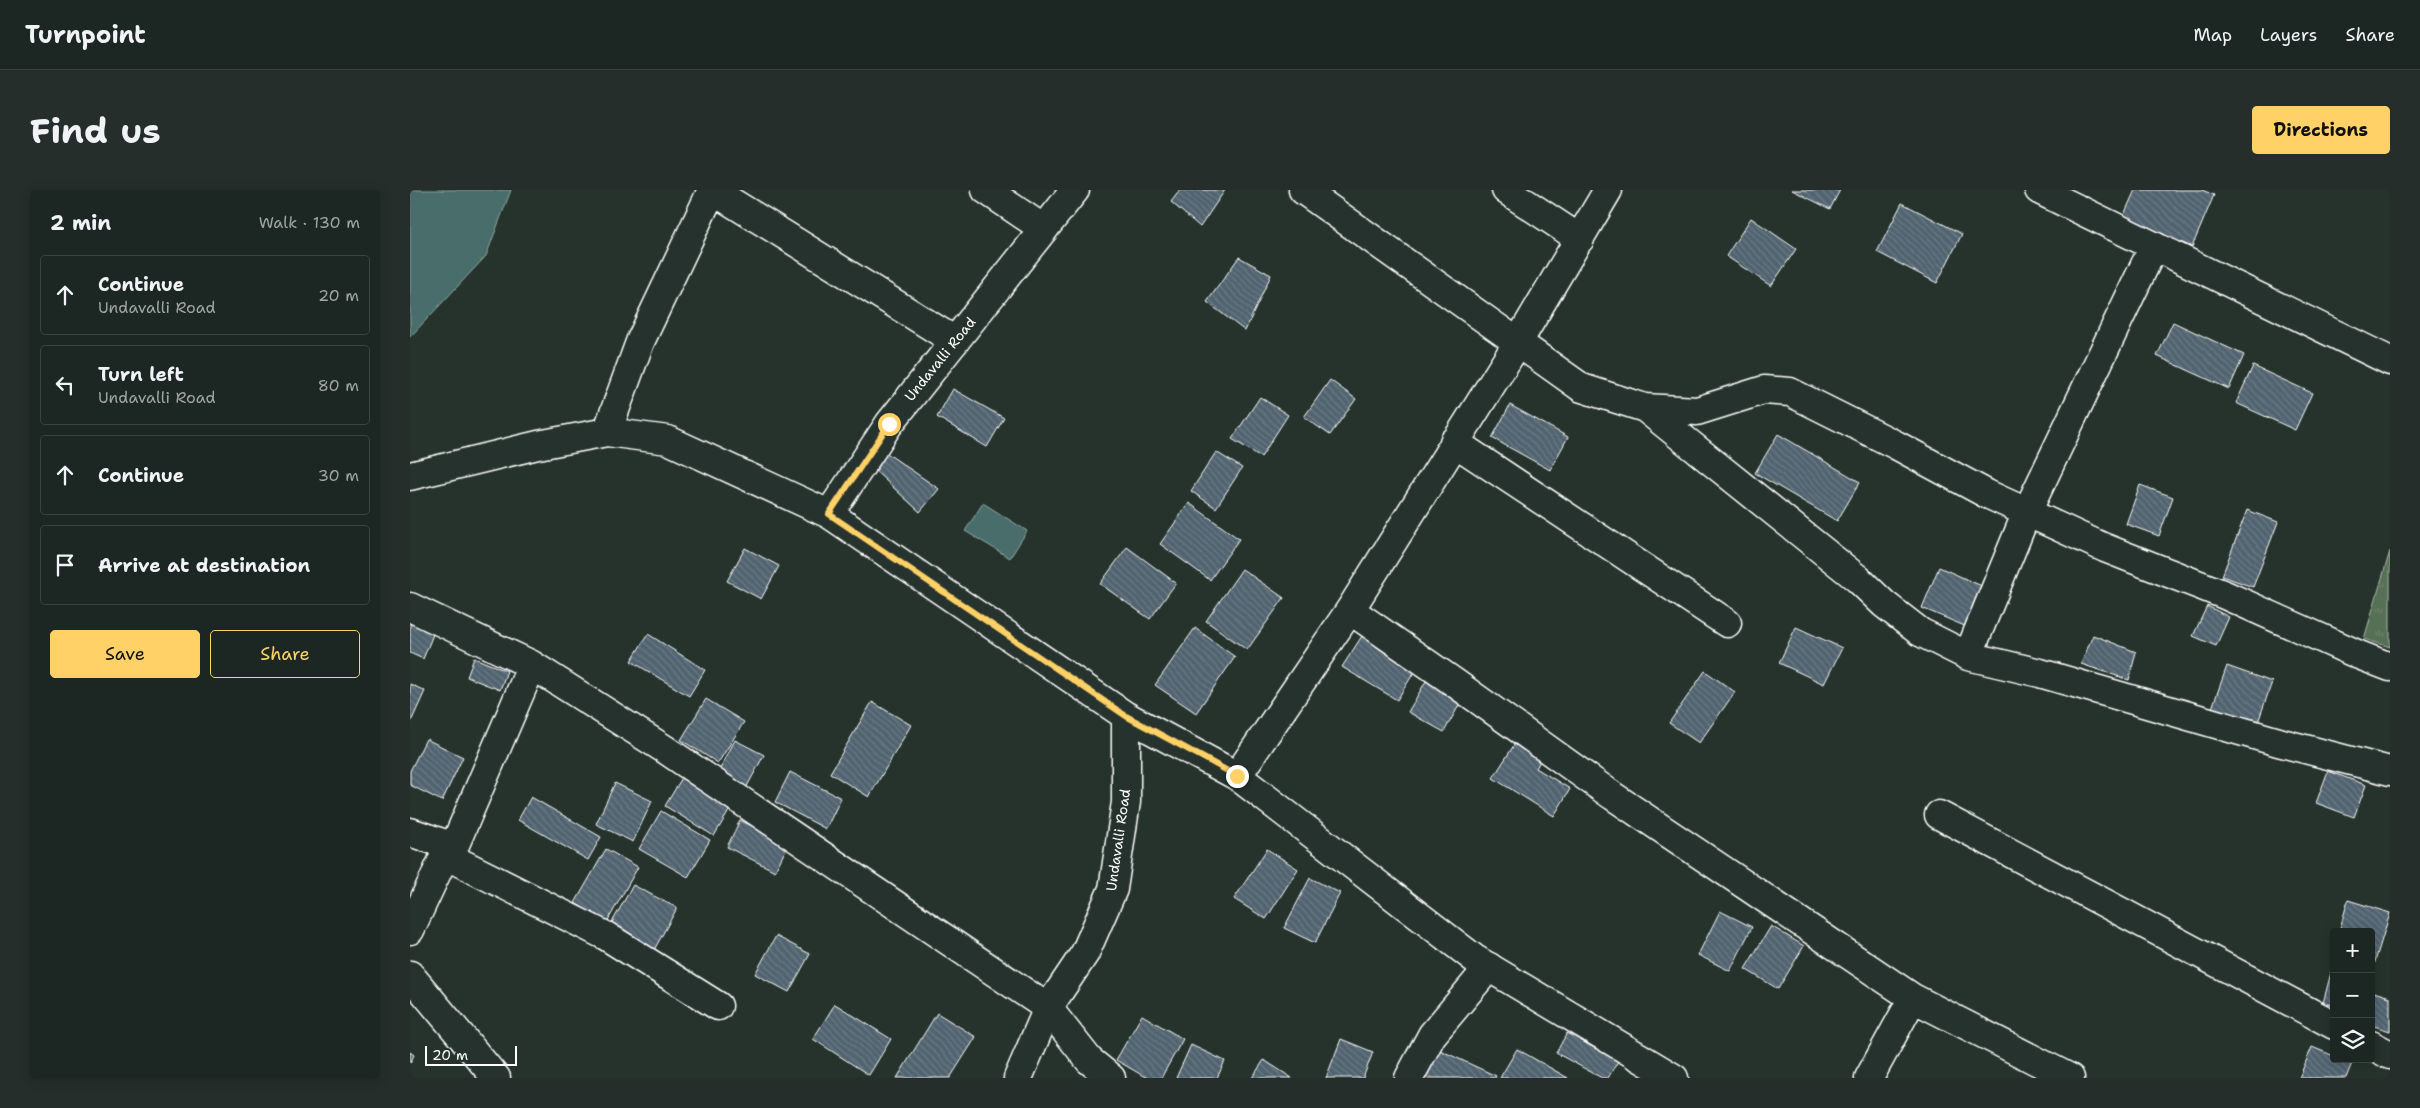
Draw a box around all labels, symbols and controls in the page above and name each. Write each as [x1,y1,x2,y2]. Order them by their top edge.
text: Turnpoint [25,19,146,51]
text: Map [2194,23,2232,47]
text: Layers [2260,23,2317,47]
text: Share [2345,23,2395,47]
button: Directions [2252,106,2390,154]
text: Find us [30,107,161,154]
text: 2 min [50,209,111,237]
text: Walk · 130 m [259,212,360,233]
text: Continue [98,272,184,297]
icon: ahead [51,281,79,309]
text: 20 m [318,285,359,306]
text: Undavalli Road [98,297,216,318]
street label: Undavalli Road [901,313,979,405]
text: Turn left [98,362,184,387]
icon: left [51,371,79,399]
text: 80 m [318,375,359,396]
text: Undavalli Road [98,387,216,408]
route start [878,413,901,436]
icon: ahead [51,461,79,489]
text: Continue [98,463,184,488]
text: 30 m [318,465,359,486]
icon: arrive [51,551,79,579]
text: Arrive at destination [98,553,310,578]
button: Save [50,630,200,678]
button: Share [210,630,360,678]
route end [1226,765,1249,788]
street label: Undavalli Road [1102,788,1134,892]
map controls [2330,928,2375,1063]
button: + [2330,928,2375,973]
button: − [2330,973,2375,1018]
button: layers [2330,1018,2375,1063]
scale bar [425,1043,518,1066]
text: 20 m [432,1046,468,1064]

